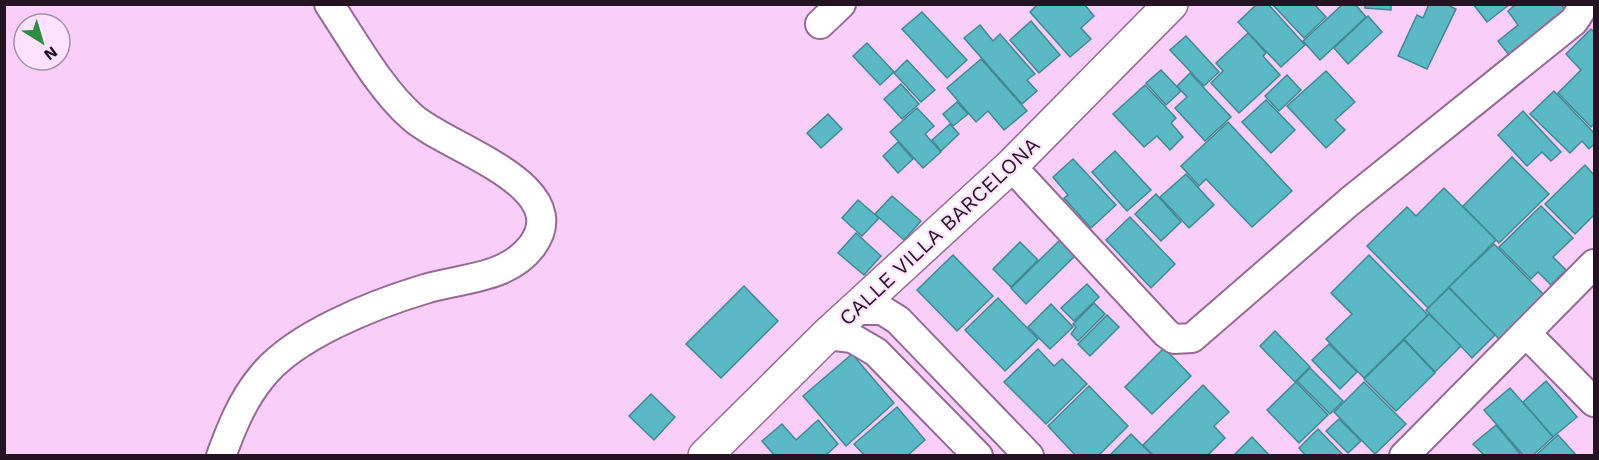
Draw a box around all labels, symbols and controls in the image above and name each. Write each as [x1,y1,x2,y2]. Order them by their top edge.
north arrow [12,12,72,72]
text: N [40,42,61,65]
street label: CALLE VILLA BARCELONA [834,132,1044,330]

